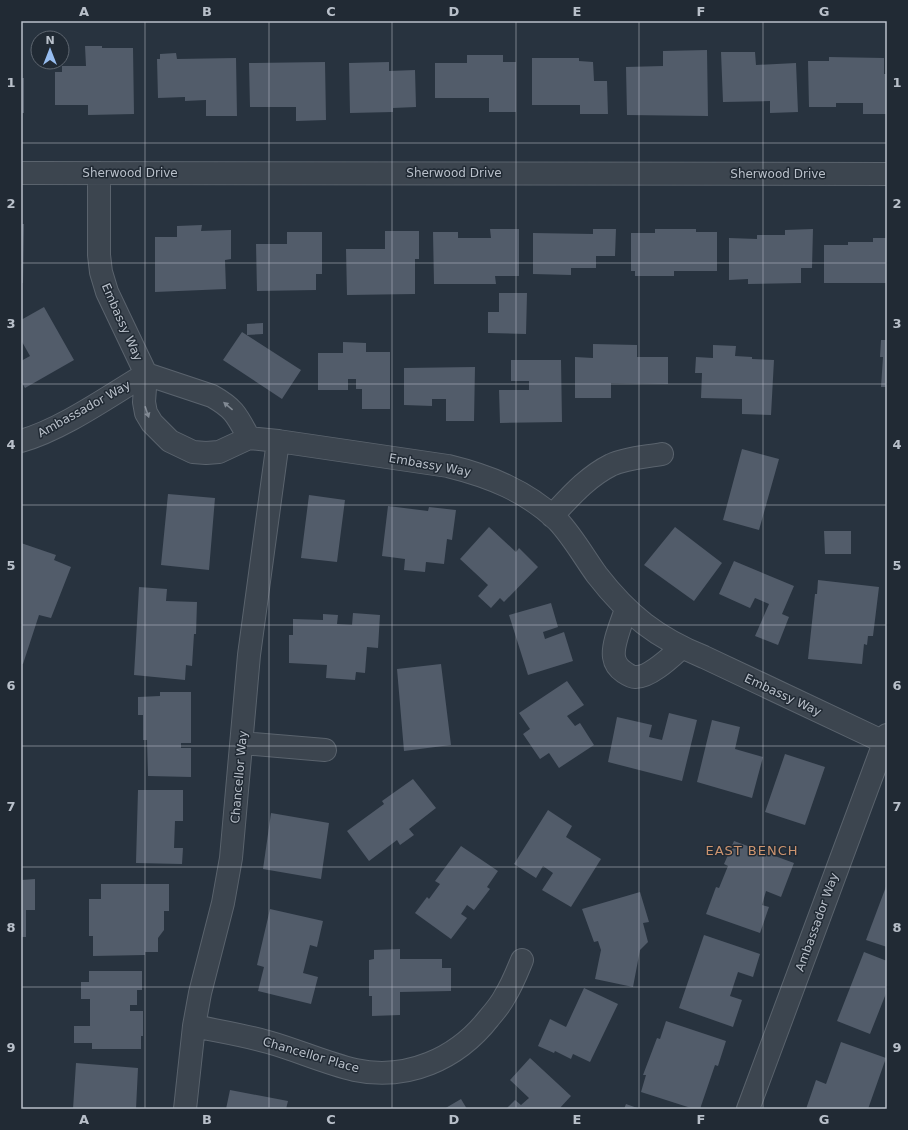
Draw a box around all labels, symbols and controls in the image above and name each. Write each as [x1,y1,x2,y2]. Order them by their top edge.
text: A [79,4,89,19]
text: B [202,4,212,19]
text: C [326,4,336,19]
text: D [449,4,460,19]
text: E [573,4,581,19]
text: F [697,4,705,19]
text: G [819,4,829,19]
north arrow [30,30,70,70]
text: N [45,34,55,47]
text: 1 [6,75,16,90]
text: 1 [892,75,902,90]
street label: Sherwood Drive [82,166,178,180]
street label: Sherwood Drive [406,166,502,180]
street label: Sherwood Drive [730,167,826,181]
text: 2 [6,196,16,211]
text: 2 [892,196,902,211]
street label: Embassy Way [99,281,145,363]
text: 3 [6,316,16,331]
text: 3 [892,316,902,331]
street label: Ambassador Way [35,378,133,440]
one-way arrow [222,402,233,411]
one-way arrow [144,406,150,418]
text: 4 [6,437,16,452]
text: 4 [892,437,902,452]
street label: Embassy Way [388,451,472,479]
text: 5 [6,558,16,573]
text: 5 [892,558,902,573]
street label: Embassy Way [742,671,824,719]
text: 6 [6,678,16,693]
text: 6 [892,678,902,693]
street label: Chancellor Way [228,730,250,824]
text: 7 [6,799,16,814]
text: 7 [892,799,902,814]
district label: EAST BENCH [705,843,799,858]
street label: Ambassador Way [793,871,841,973]
text: 8 [6,920,16,935]
text: 8 [892,920,902,935]
street label: Chancellor Place [261,1035,361,1075]
text: 9 [6,1040,16,1055]
text: 9 [892,1040,902,1055]
text: A [79,1112,89,1127]
text: B [202,1112,212,1127]
text: C [326,1112,336,1127]
text: D [449,1112,460,1127]
text: E [573,1112,581,1127]
text: F [697,1112,705,1127]
text: G [819,1112,829,1127]

